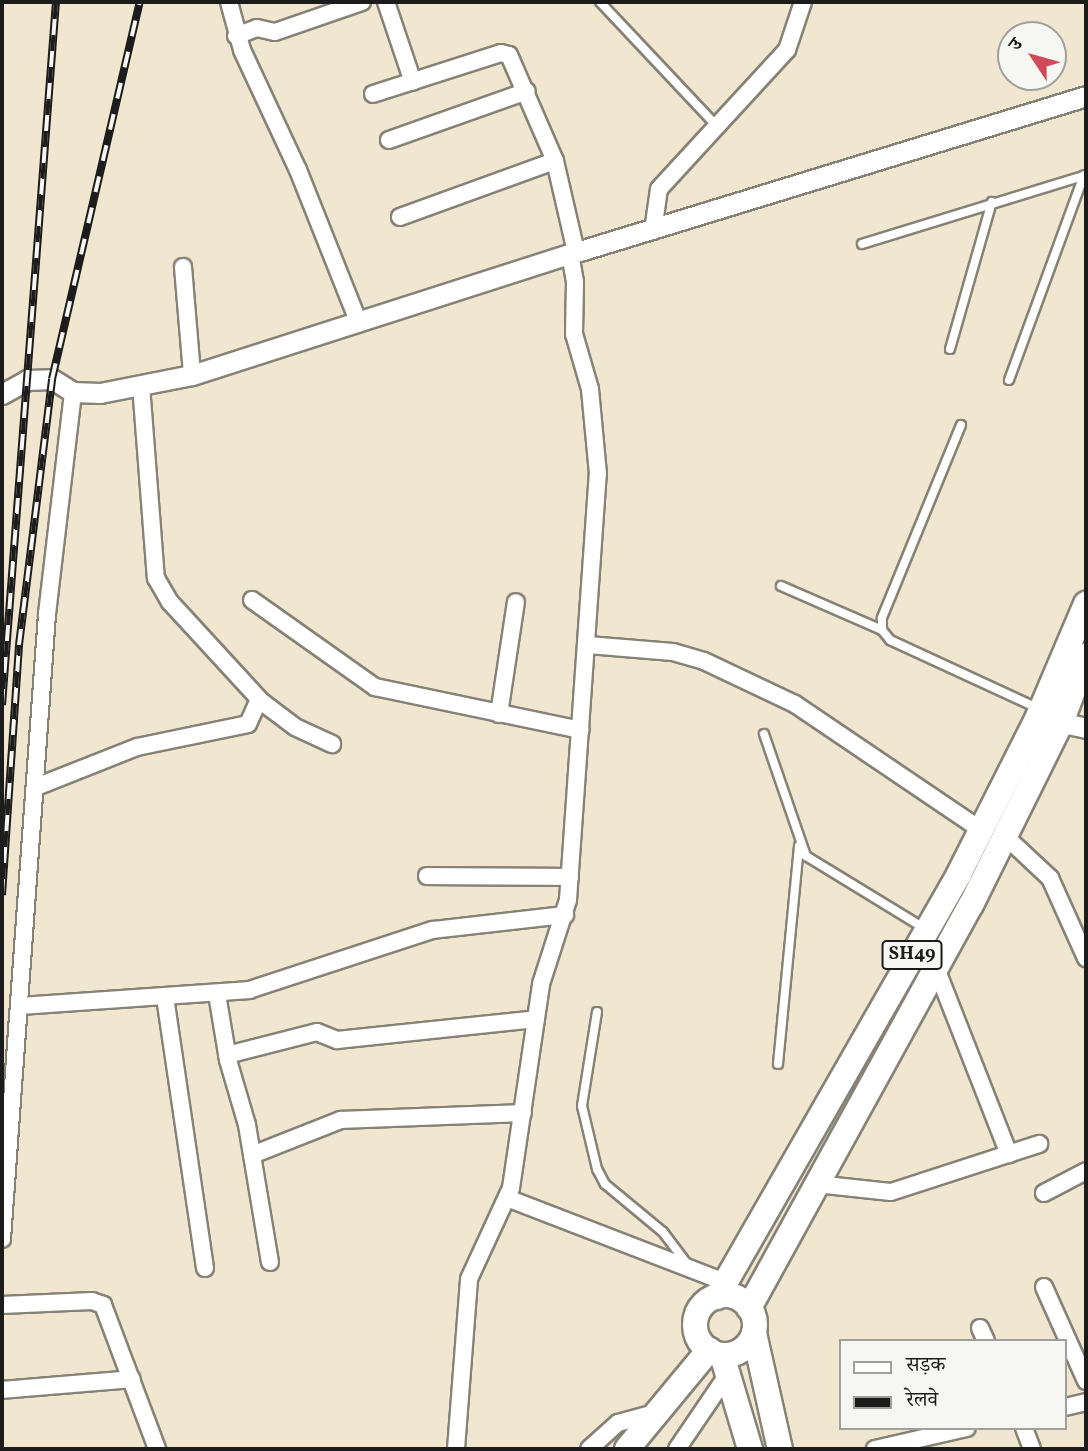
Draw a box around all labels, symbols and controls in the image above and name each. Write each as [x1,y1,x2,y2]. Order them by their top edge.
north arrow [997,21,1067,91]
text: उ [1003,33,1030,56]
road number: SH49 [880,939,944,970]
legend [839,1339,1067,1430]
text: सड़क [906,1351,945,1380]
text: रेलवे [906,1386,938,1415]

